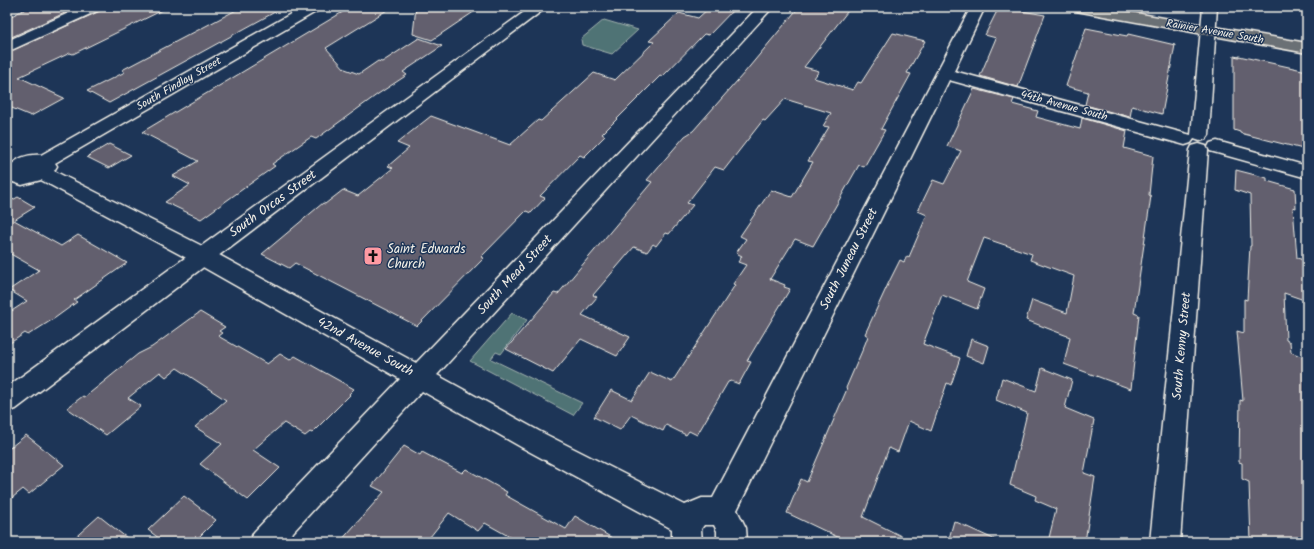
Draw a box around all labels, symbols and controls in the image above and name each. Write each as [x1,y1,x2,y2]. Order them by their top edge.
street label: Rainier Avenue South [1165,15,1265,49]
street label: South Findlay Street [133,52,226,116]
street label: 44th Avenue South [1018,86,1110,126]
street label: South Orcas Street [225,164,322,243]
street label: South Juneau Street [814,204,884,314]
street label: South Mead Street [472,229,559,320]
place label: Saint Edwards Church [387,239,466,275]
church icon: Saint Edwards Church [362,245,384,267]
street label: South Kenny Street [1167,290,1197,401]
street label: 42nd Avenue South [313,312,417,382]

